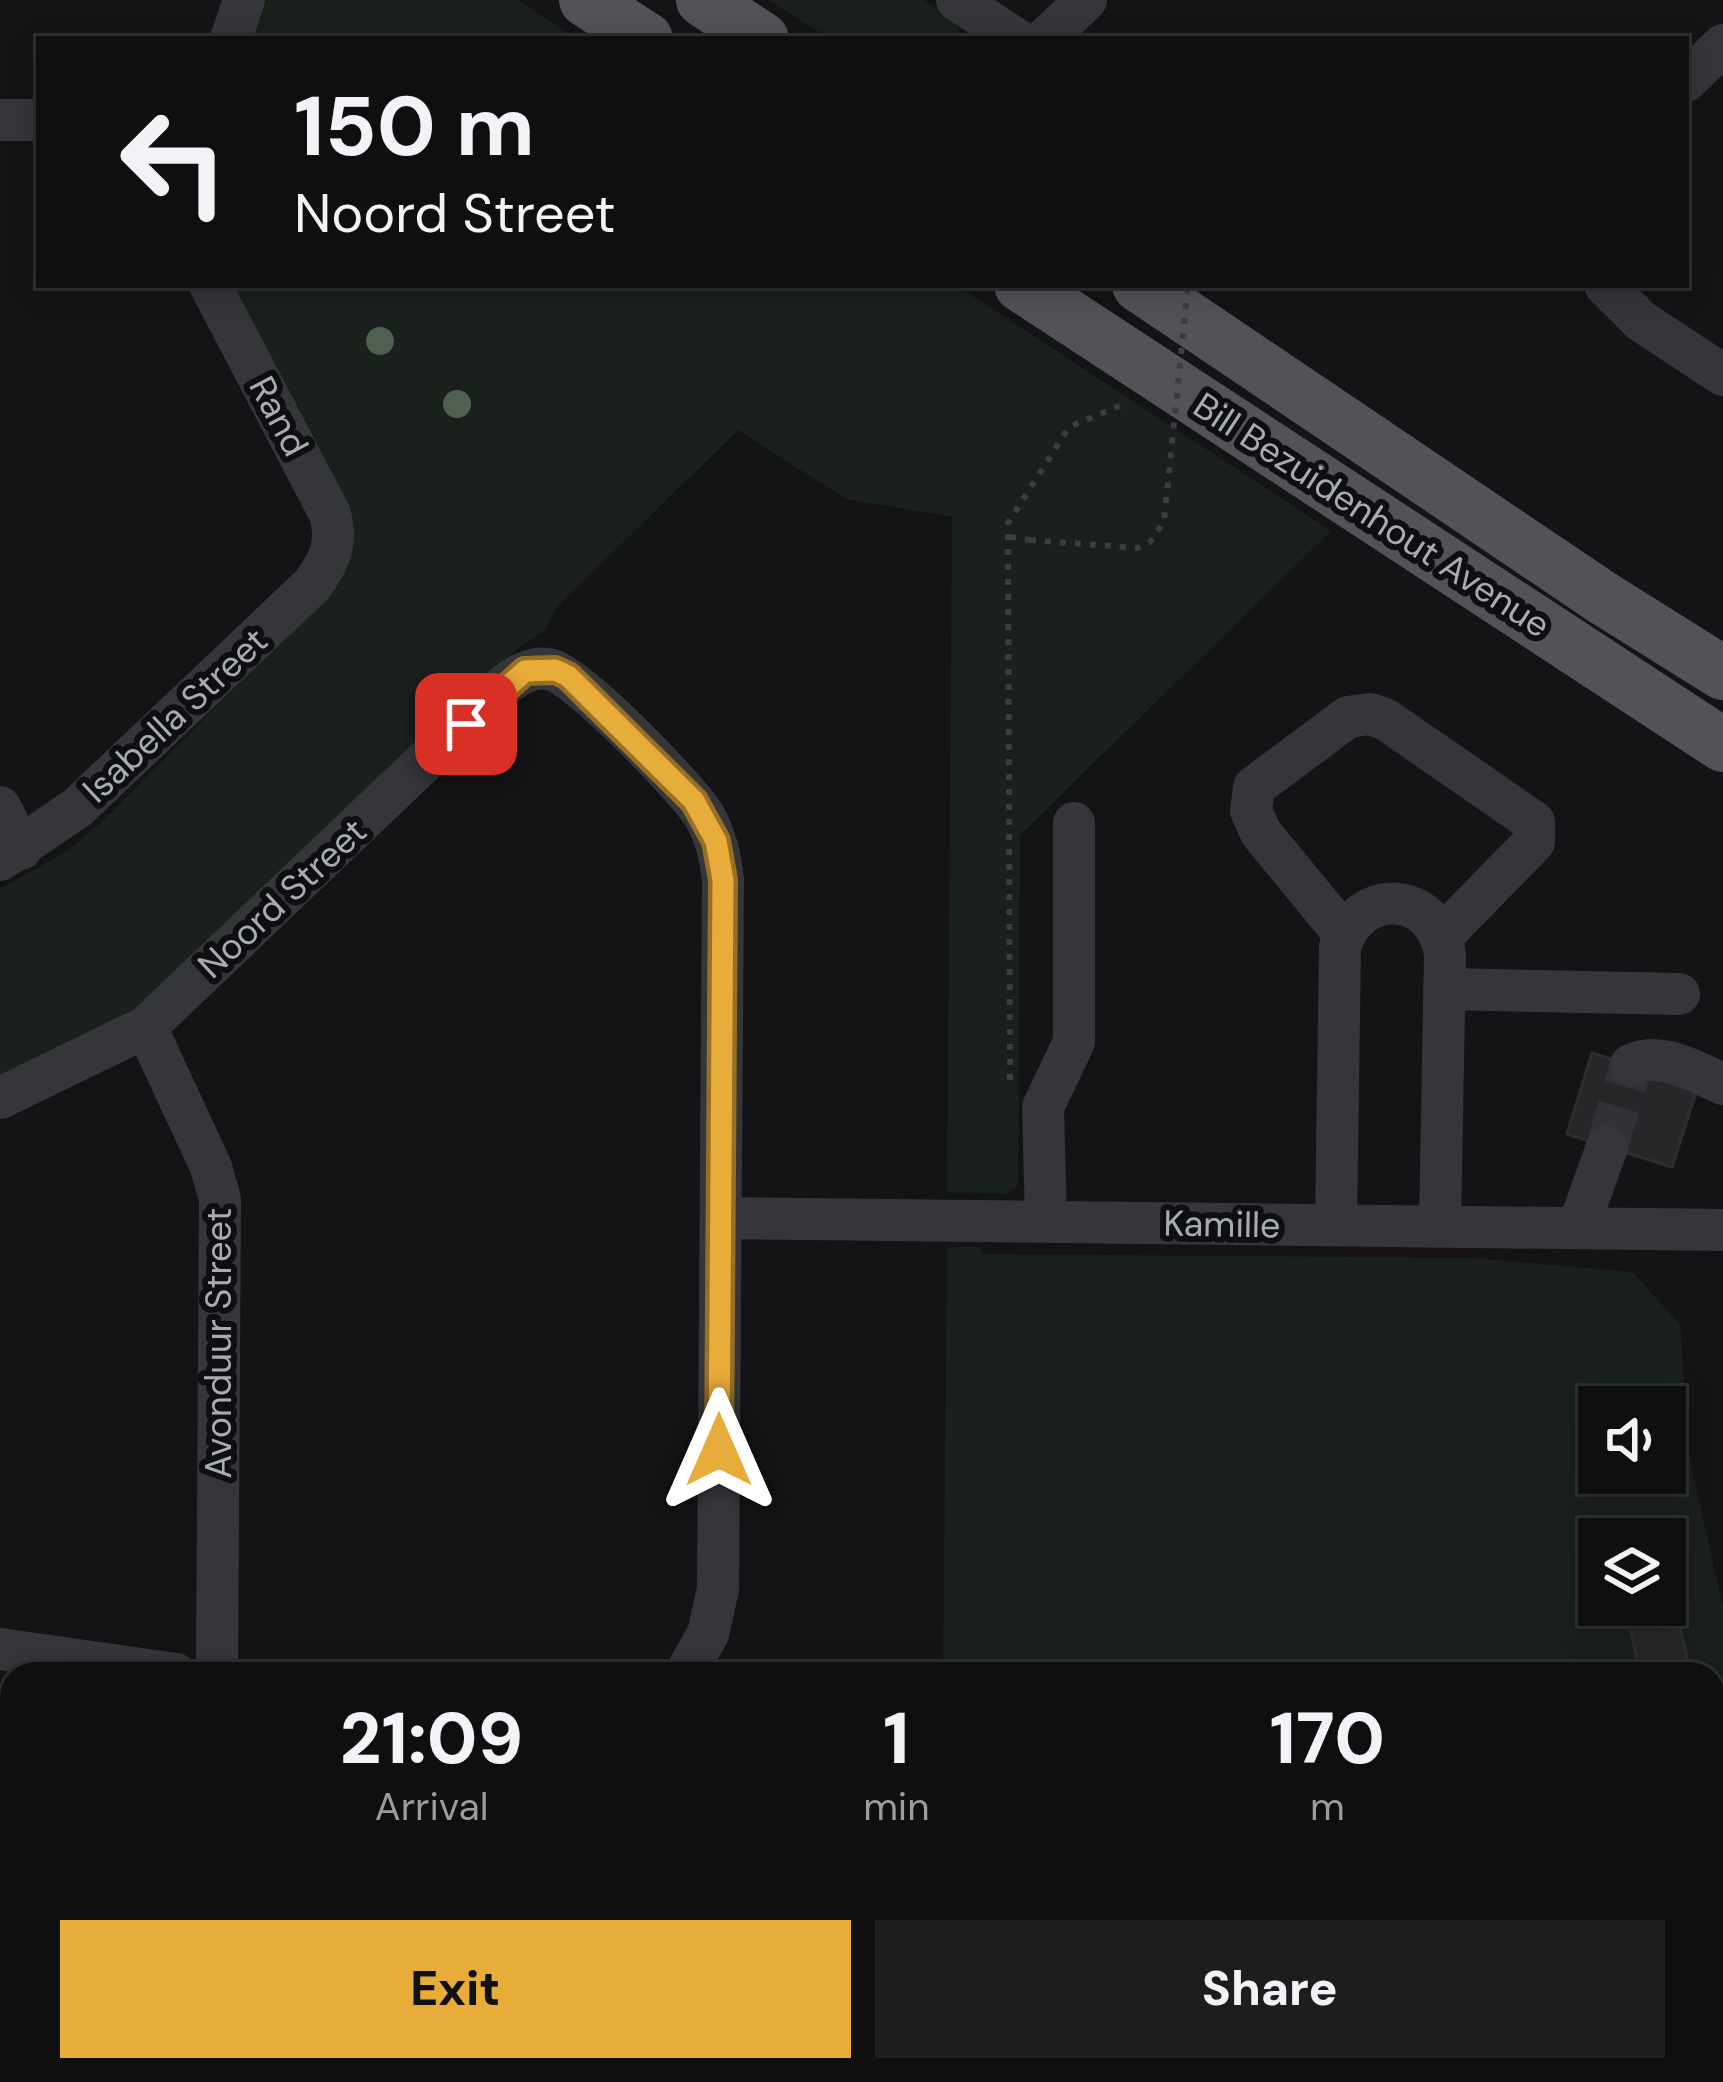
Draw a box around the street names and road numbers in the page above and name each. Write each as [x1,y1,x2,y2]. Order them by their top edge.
street label: Rand [239,368,319,464]
street label: Bill Bezuidenhout Avenue [1185,382,1559,648]
street label: Isabella Street [73,617,277,813]
street label: Noord Street [188,808,376,988]
street label: Kamille [1163,1199,1281,1249]
street label: Avonduur Street [195,1208,242,1478]

